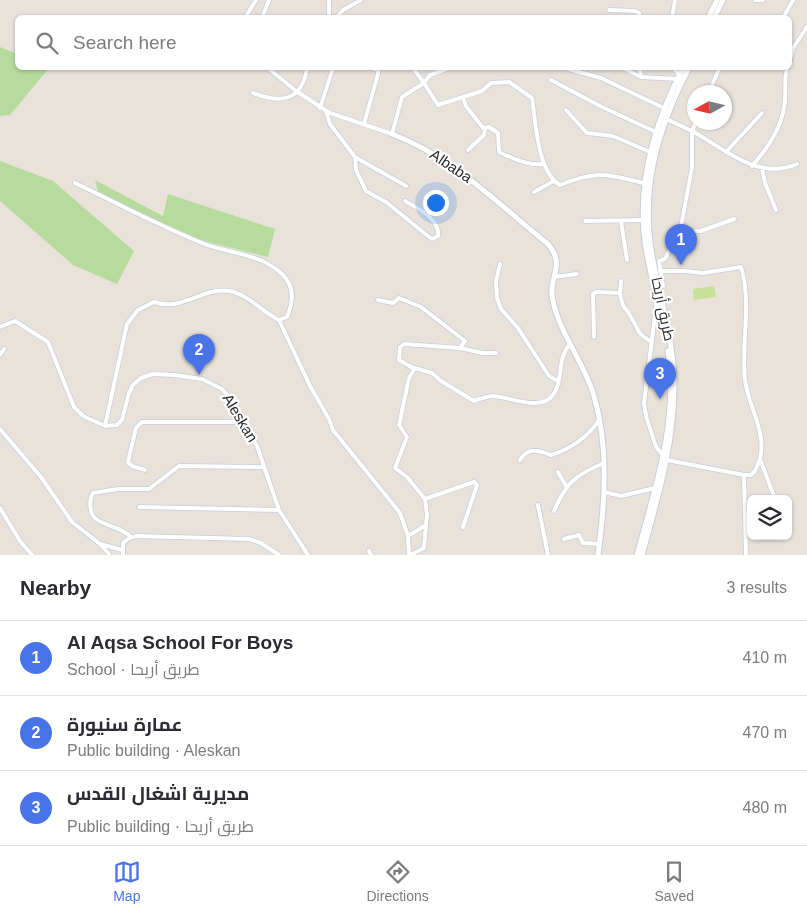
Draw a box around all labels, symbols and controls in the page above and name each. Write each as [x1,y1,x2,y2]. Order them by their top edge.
search box [15,15,792,70]
icon: search [33,29,61,57]
text: Search here [73,32,177,53]
north arrow [687,85,732,130]
street label: Albaba [427,145,476,186]
your location [423,190,449,216]
pin: 1 [665,224,697,265]
street label: طريق أريحا [646,275,680,343]
pin: 2 [183,334,215,375]
pin: 3 [644,358,676,399]
street label: Aleskan [219,390,261,445]
map controls [747,495,792,540]
button: layers [747,495,792,540]
text: Nearby [20,576,91,599]
text: 3 results [727,579,787,596]
text: Al Aqsa School For Boys [67,632,293,653]
text: 1 [32,649,40,666]
text: 410 m [743,649,787,666]
text: School · طريق أريحا [67,661,200,678]
text: عمارة سنيورة [67,714,183,735]
text: 2 [32,724,40,741]
text: 470 m [743,724,787,741]
text: Public building · Aleskan [67,742,240,759]
text: مديرية اشغال القدس [67,783,249,804]
text: 3 [32,799,40,816]
text: 480 m [743,799,787,816]
text: Public building · طريق أريحا [67,818,254,835]
tab: Map [113,858,141,904]
tab: Directions [367,858,429,904]
tab: Saved [654,858,694,904]

